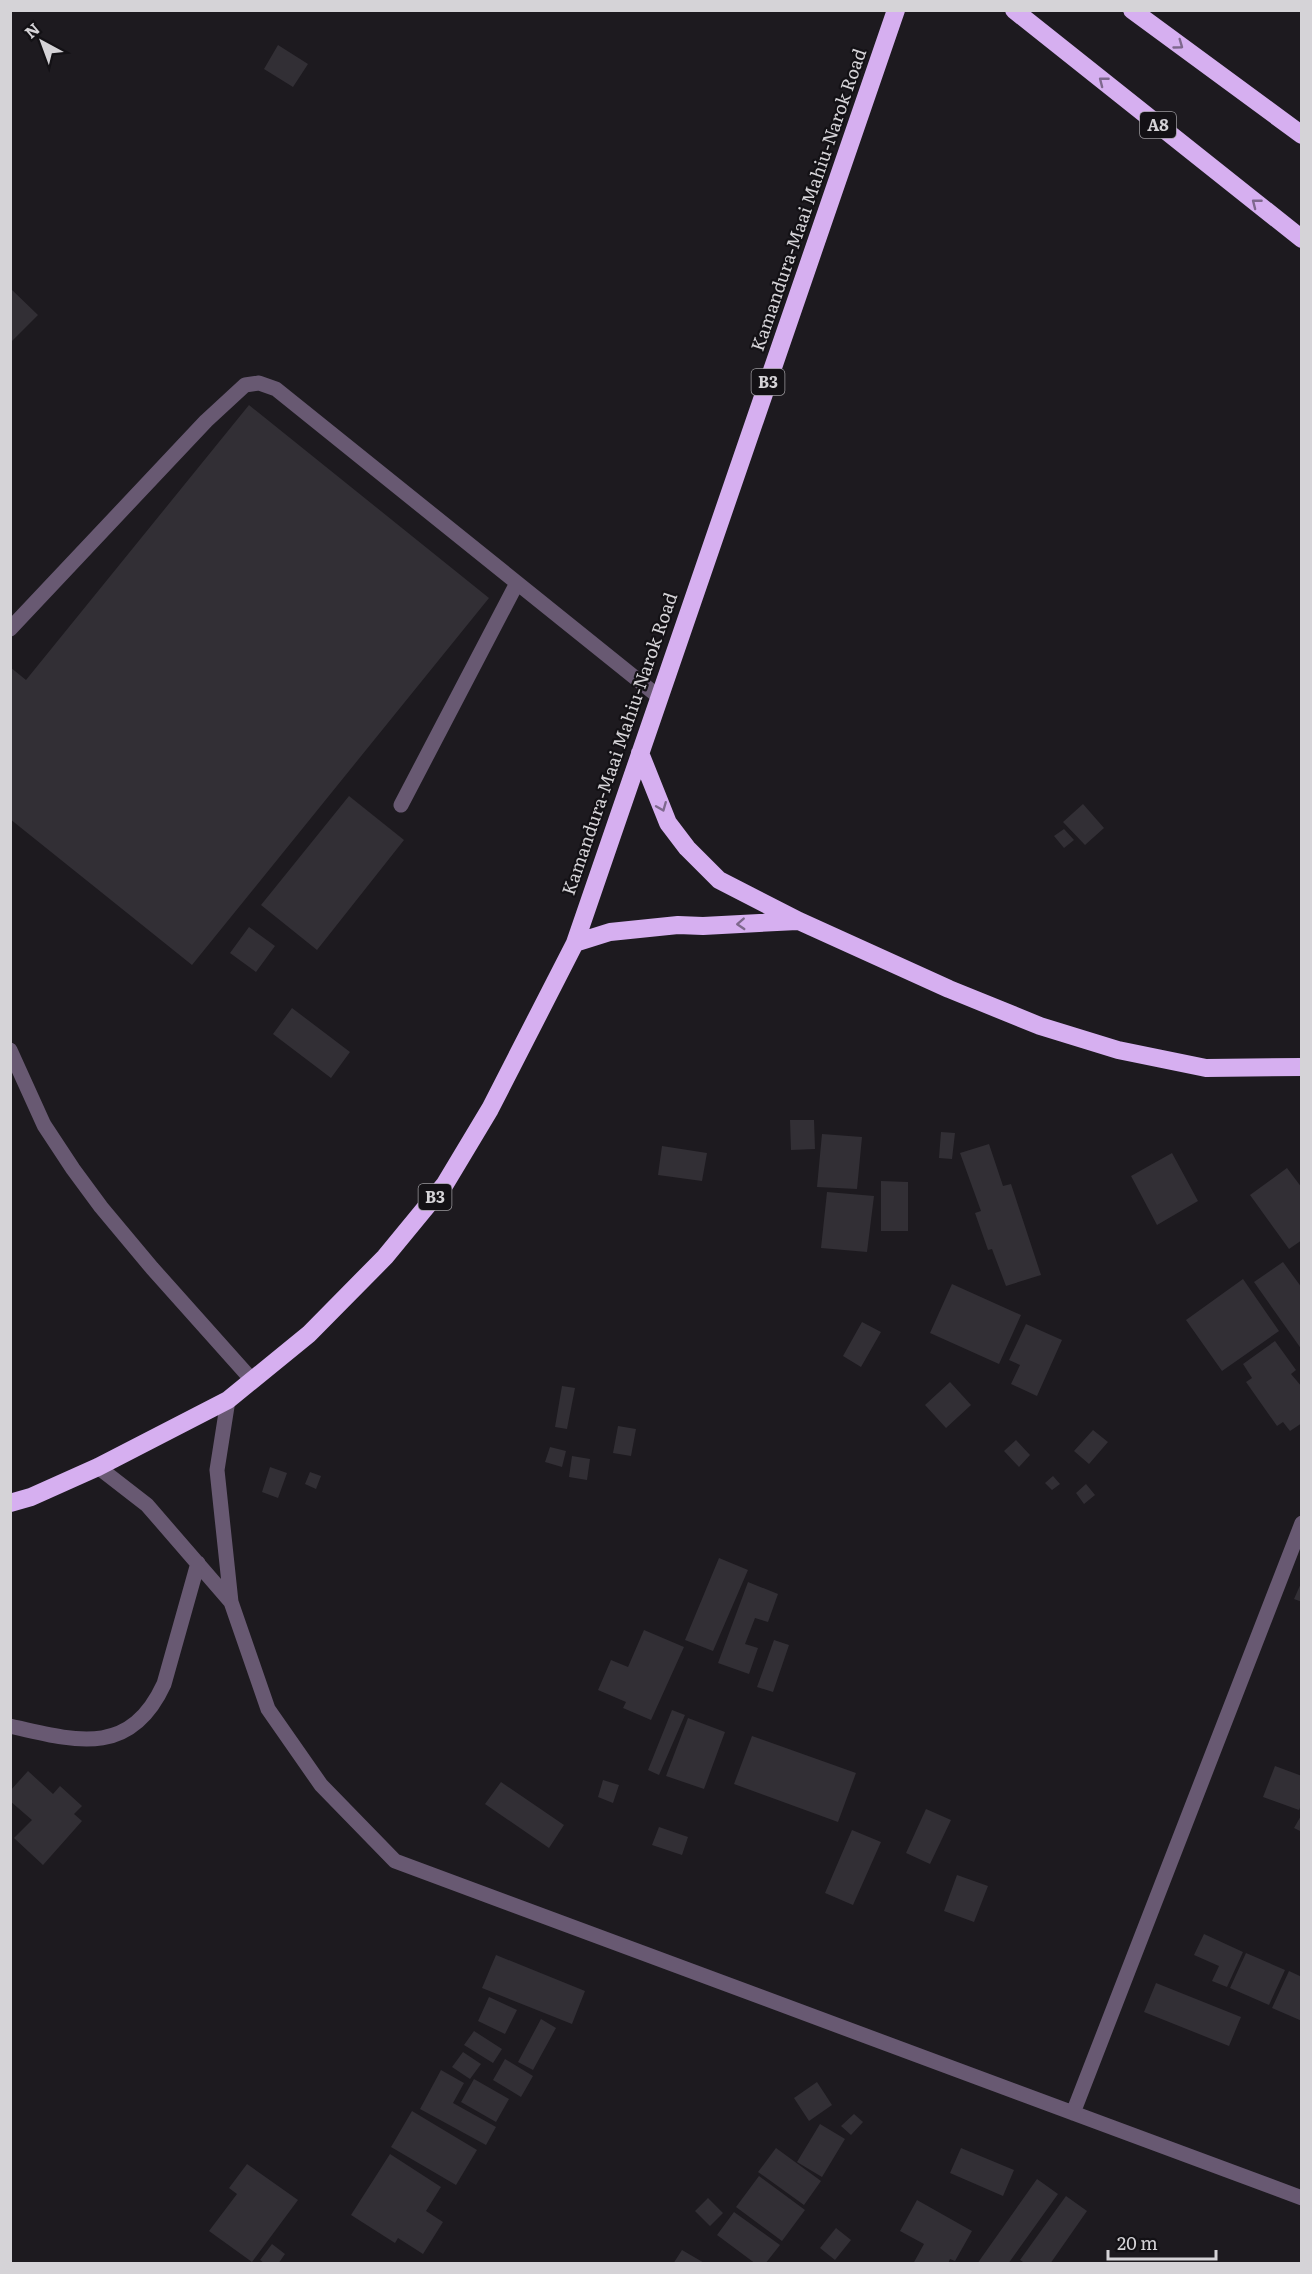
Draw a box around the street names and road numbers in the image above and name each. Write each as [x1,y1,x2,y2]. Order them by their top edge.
street label: Kamandura-Maai Mahiu-Narok Road [743,44,872,355]
road number: A8 [1140,112,1176,138]
road number: B3 [752,369,784,395]
street label: Kamandura-Maai Mahiu-Narok Road [554,588,683,899]
road number: B3 [418,1184,452,1210]

